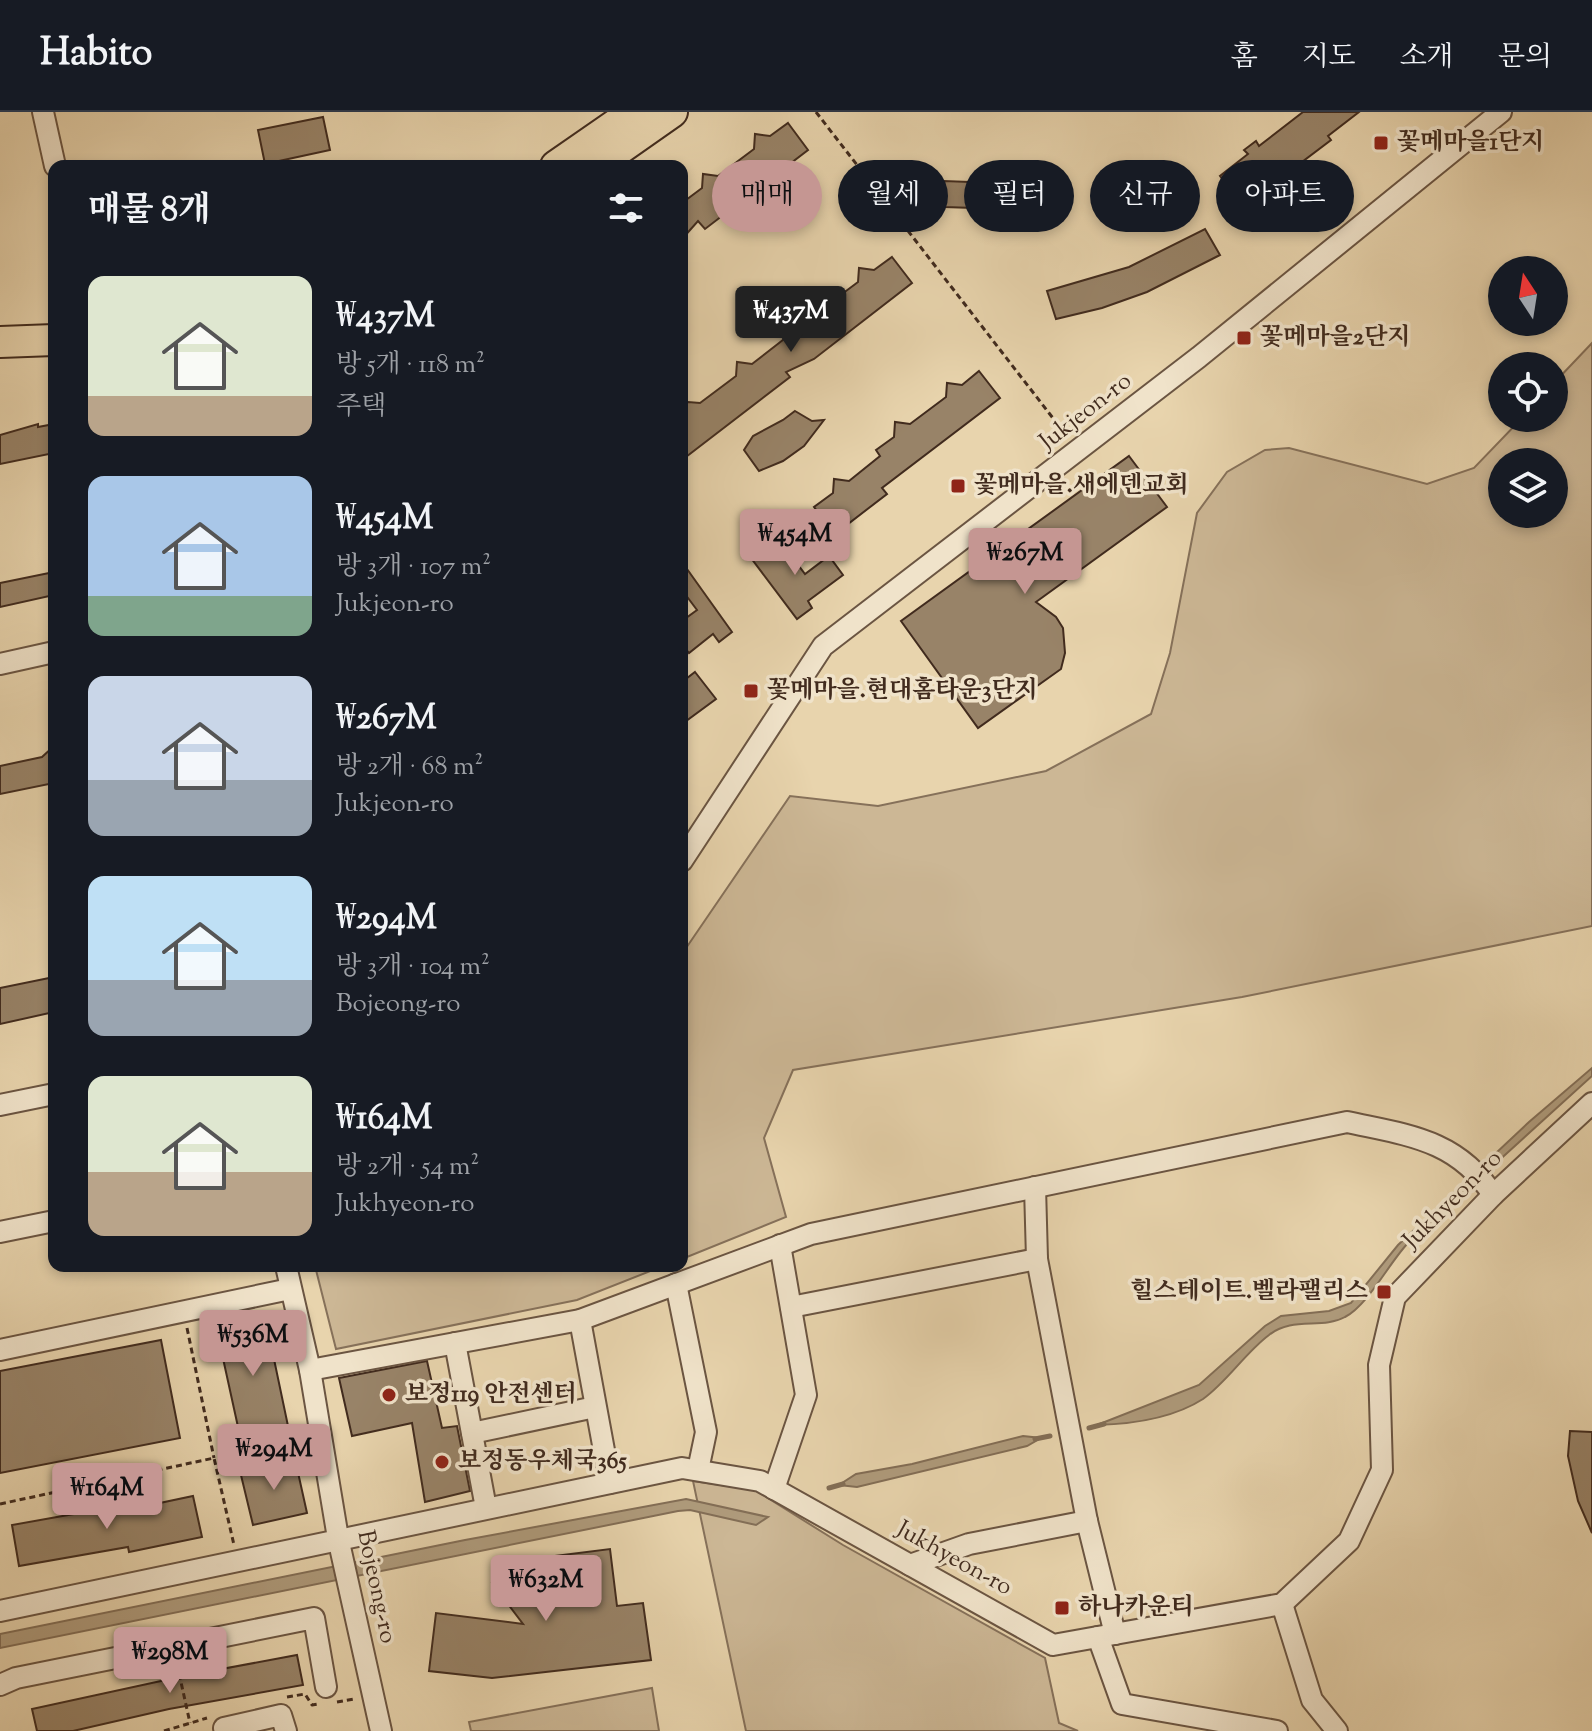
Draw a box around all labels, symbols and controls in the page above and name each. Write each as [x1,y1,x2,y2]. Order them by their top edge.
text: Habito [40,28,152,82]
text: 홈 [1231,38,1258,78]
text: 지도 [1302,38,1356,78]
text: 소개 [1400,38,1454,78]
text: 문의 [1498,38,1552,78]
place label: 꽃메마을1단지 [1397,126,1544,160]
marker: 꽃메마을1단지 [1372,134,1390,152]
chip: 매매 [712,160,822,232]
chip: 월세 [838,160,948,232]
chip: 필터 [964,160,1074,232]
chip: 신규 [1090,160,1200,232]
chip: 아파트 [1216,160,1354,232]
icon: filters [604,186,648,230]
text: 매물 8개 [88,187,211,236]
north arrow [1488,256,1568,336]
map controls [1488,256,1568,528]
pin: ₩437M [735,286,847,354]
text: ₩437M [336,293,435,342]
text: ₩437M [753,293,829,330]
icon: home [152,308,248,404]
place label: 꽃메마을2단지 [1260,321,1410,355]
marker: 꽃메마을2단지 [1235,329,1253,347]
text: 방 5개 · 118 m² [336,347,485,384]
button: locate [1488,352,1568,432]
street label: Jukjeon-ro [1031,365,1139,460]
text: 주택 [336,389,386,426]
button: layers [1488,448,1568,528]
place label: 꽃메마을.새에덴교회 [974,469,1189,503]
marker: 꽃메마을.새에덴교회 [949,477,967,495]
text: ₩454M [336,495,433,544]
icon: home [152,508,248,604]
pin: ₩454M [739,509,851,577]
text: ₩454M [758,516,832,553]
pin: ₩267M [969,528,1081,596]
text: ₩267M [987,535,1063,572]
text: 방 3개 · 107 m² [336,549,491,586]
text: Jukjeon-ro [336,586,454,623]
place label: 꽃메마을.현대홈타운3단지 [767,674,1038,708]
marker: 꽃메마을.현대홈타운3단지 [742,682,760,700]
text: ₩267M [336,695,437,744]
icon: home [152,708,248,804]
text: 방 2개 · 68 m² [336,749,483,786]
text: Jukjeon-ro [336,786,454,823]
text: ₩294M [336,895,437,944]
icon: home [152,908,248,1004]
text: 방 3개 · 104 m² [336,949,490,986]
text: Bojeong-ro [336,986,460,1023]
text: ₩164M [336,1095,432,1144]
icon: home [152,1108,248,1204]
street label: Jukhyeon-ro [1394,1143,1510,1259]
text: 방 2개 · 54 m² [336,1149,479,1186]
text: Jukhyeon-ro [336,1186,474,1223]
place label: 힐스테이트.벨라팰리스 [1130,1275,1368,1309]
marker: 힐스테이트.벨라팰리스 [1375,1283,1393,1301]
pin: ₩536M [197,1310,309,1378]
text: ₩536M [217,1317,289,1354]
place label: 보정119 안전센터 [405,1378,577,1412]
marker: 보정119 안전센터 [380,1386,398,1404]
pin: ₩294M [218,1424,330,1492]
text: ₩294M [235,1431,313,1468]
place label: 보정동우체국365 [458,1445,628,1479]
marker: 보정동우체국365 [433,1453,451,1471]
pin: ₩164M [51,1463,163,1531]
text: ₩164M [70,1470,144,1507]
street label: Jukhyeon-ro [888,1512,1018,1605]
street label: Bojeong-ro [347,1527,405,1647]
pin: ₩632M [490,1555,602,1623]
text: ₩632M [509,1562,583,1599]
place label: 하나카운티 [1078,1591,1194,1625]
marker: 하나카운티 [1053,1599,1071,1617]
pin: ₩298M [114,1627,226,1695]
text: ₩298M [132,1634,208,1671]

